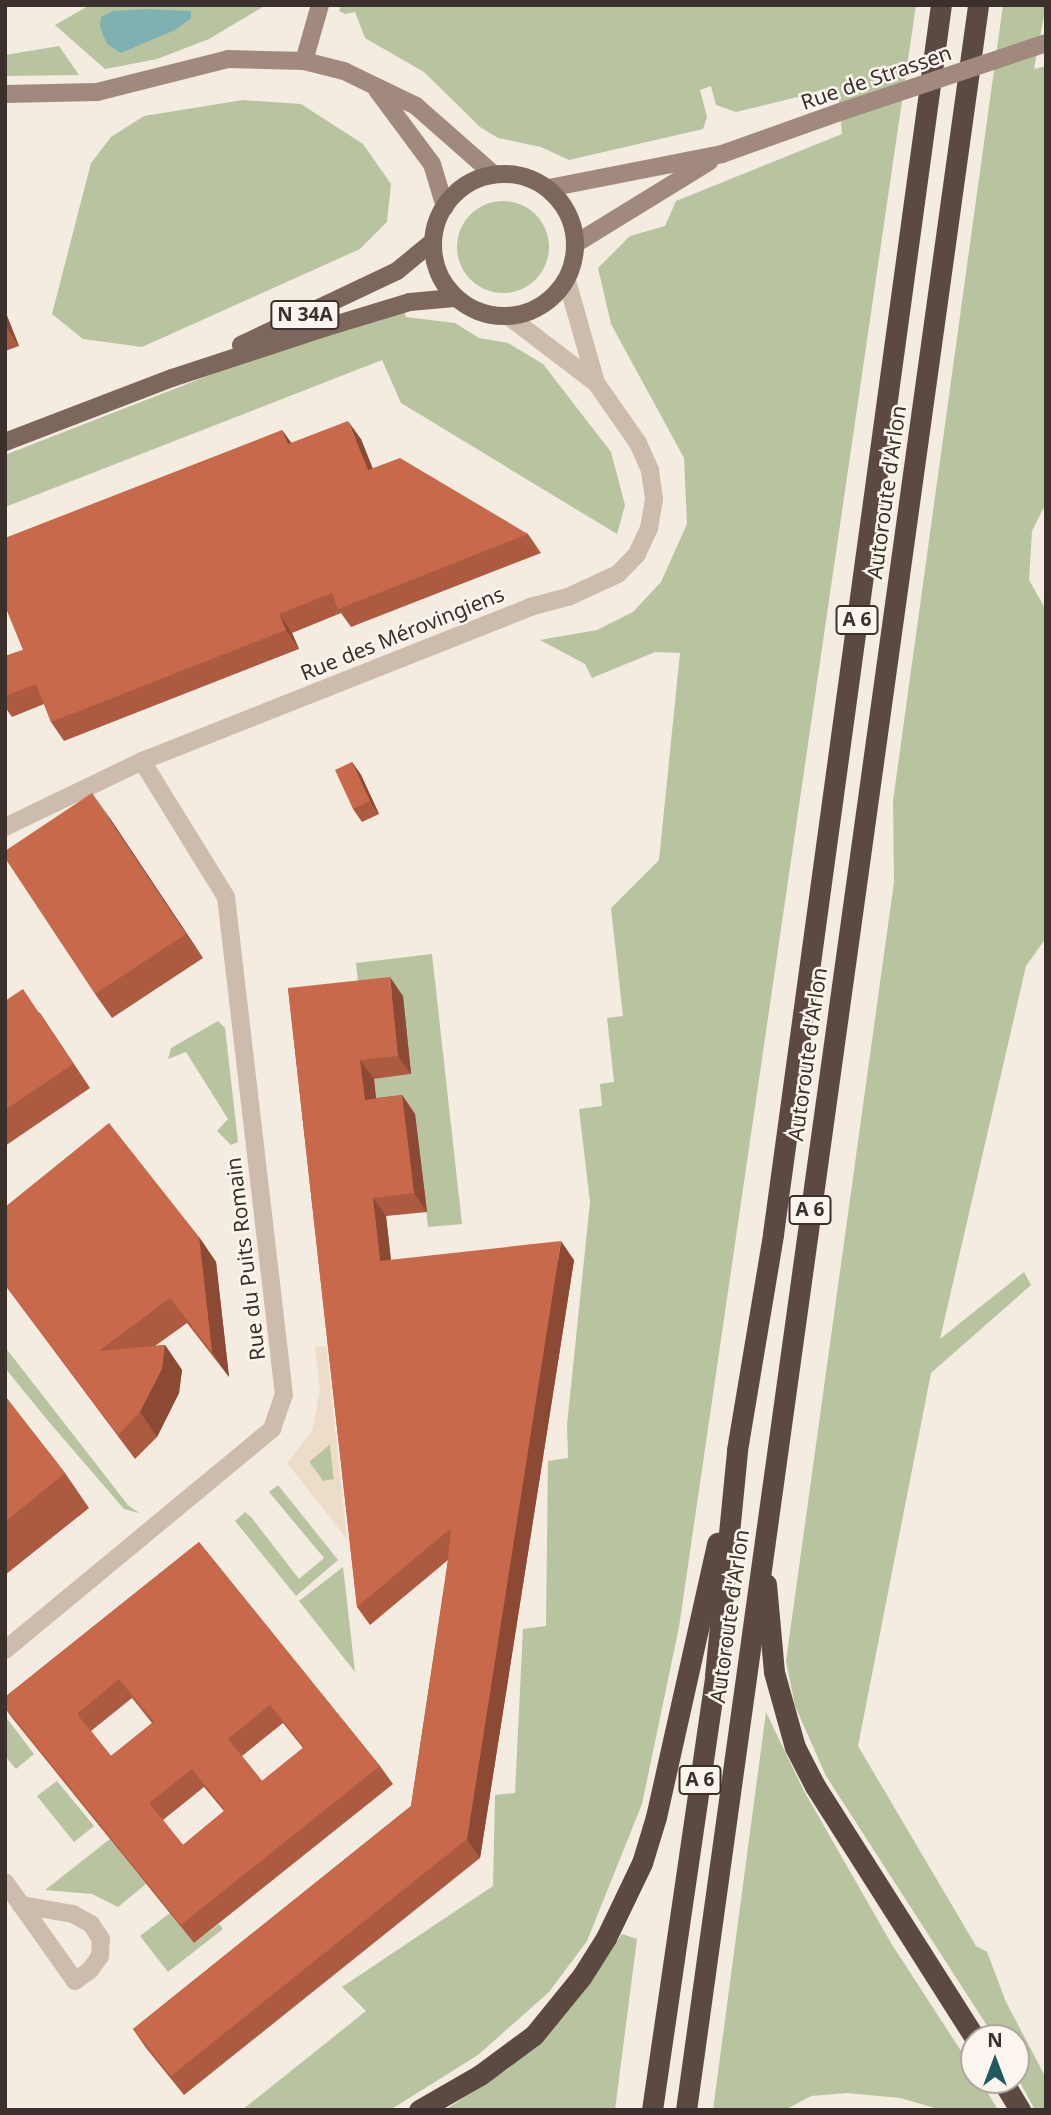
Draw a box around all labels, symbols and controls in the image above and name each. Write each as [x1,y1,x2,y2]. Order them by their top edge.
street label: Rue de Strassen [797,39,955,115]
road number: N 34A [270,300,340,330]
street label: Autoroute d'Arlon [861,404,911,580]
street label: Rue des Mérovingiens [297,581,507,685]
road number: A 6 [834,604,880,636]
street label: Autoroute d'Arlon [782,966,832,1142]
street label: Rue du Puits Romain [220,1156,270,1362]
road number: A 6 [787,1194,833,1226]
street label: Autoroute d'Arlon [704,1528,754,1704]
road number: A 6 [677,1764,723,1796]
north arrow [960,2024,1030,2094]
text: N [987,2027,1003,2053]

